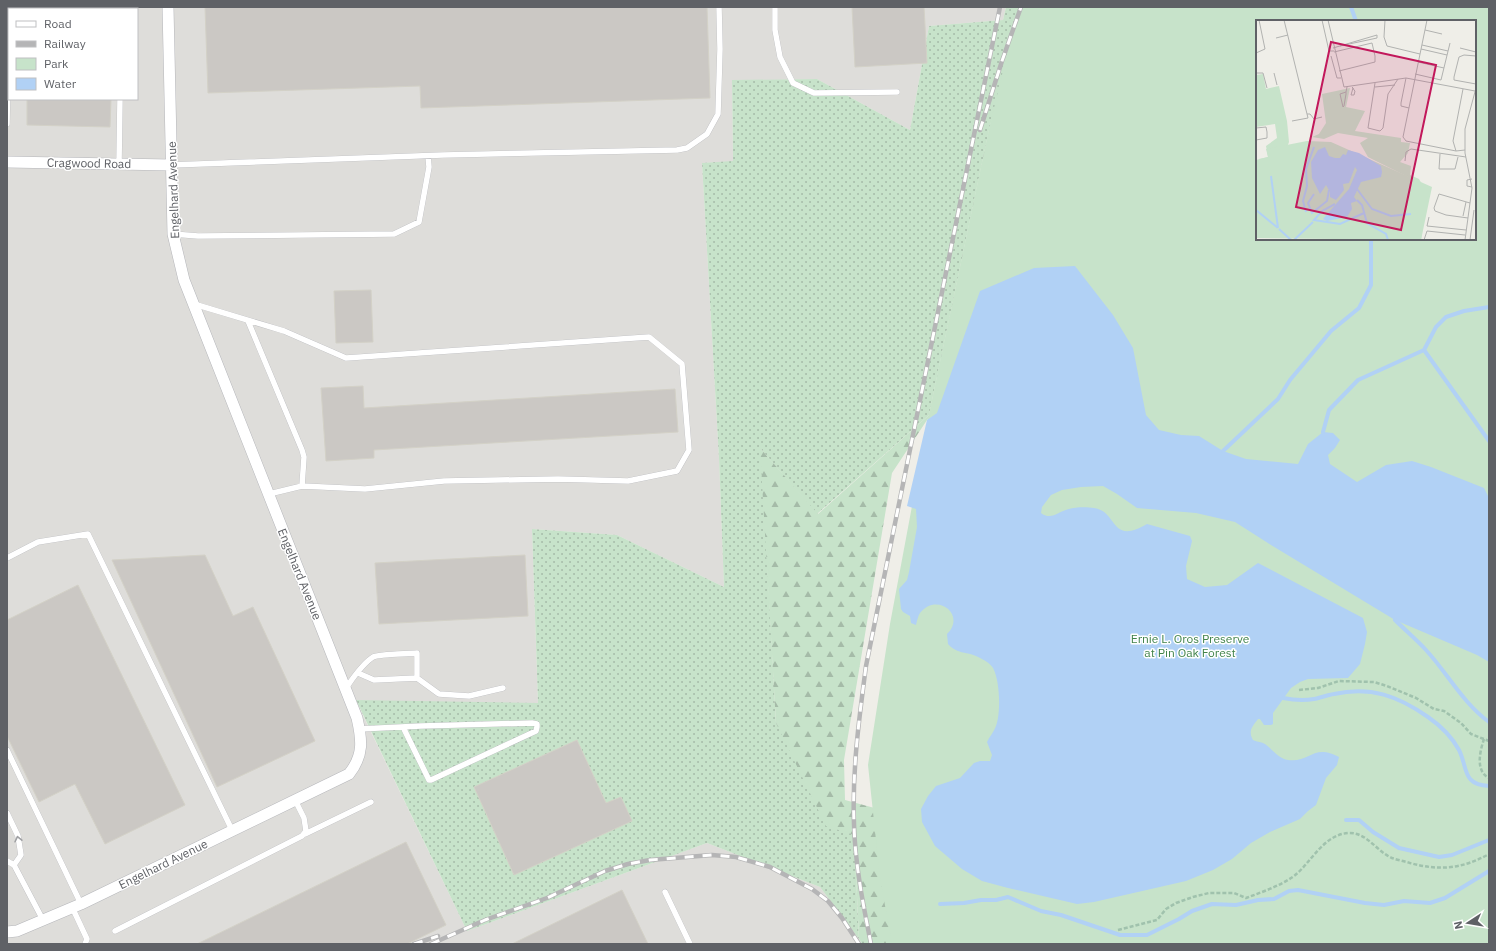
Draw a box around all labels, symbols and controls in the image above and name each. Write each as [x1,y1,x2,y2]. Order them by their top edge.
legend [8,8,138,100]
text: Road [44,16,72,31]
inset map [1256,20,1476,240]
text: Railway [44,36,86,51]
text: Park [44,56,69,71]
text: Water [44,76,77,91]
street label: Engelhard Avenue [164,141,182,239]
street label: Cragwood Road [47,155,131,171]
street label: Engelhard Avenue [275,526,325,622]
park label: Ernie L. Oros Preserve at Pin Oak Forest [1131,631,1250,660]
one-way arrow [15,836,23,842]
street label: Engelhard Avenue [116,836,210,892]
north arrow [1448,903,1488,943]
text: N [1451,920,1466,930]

